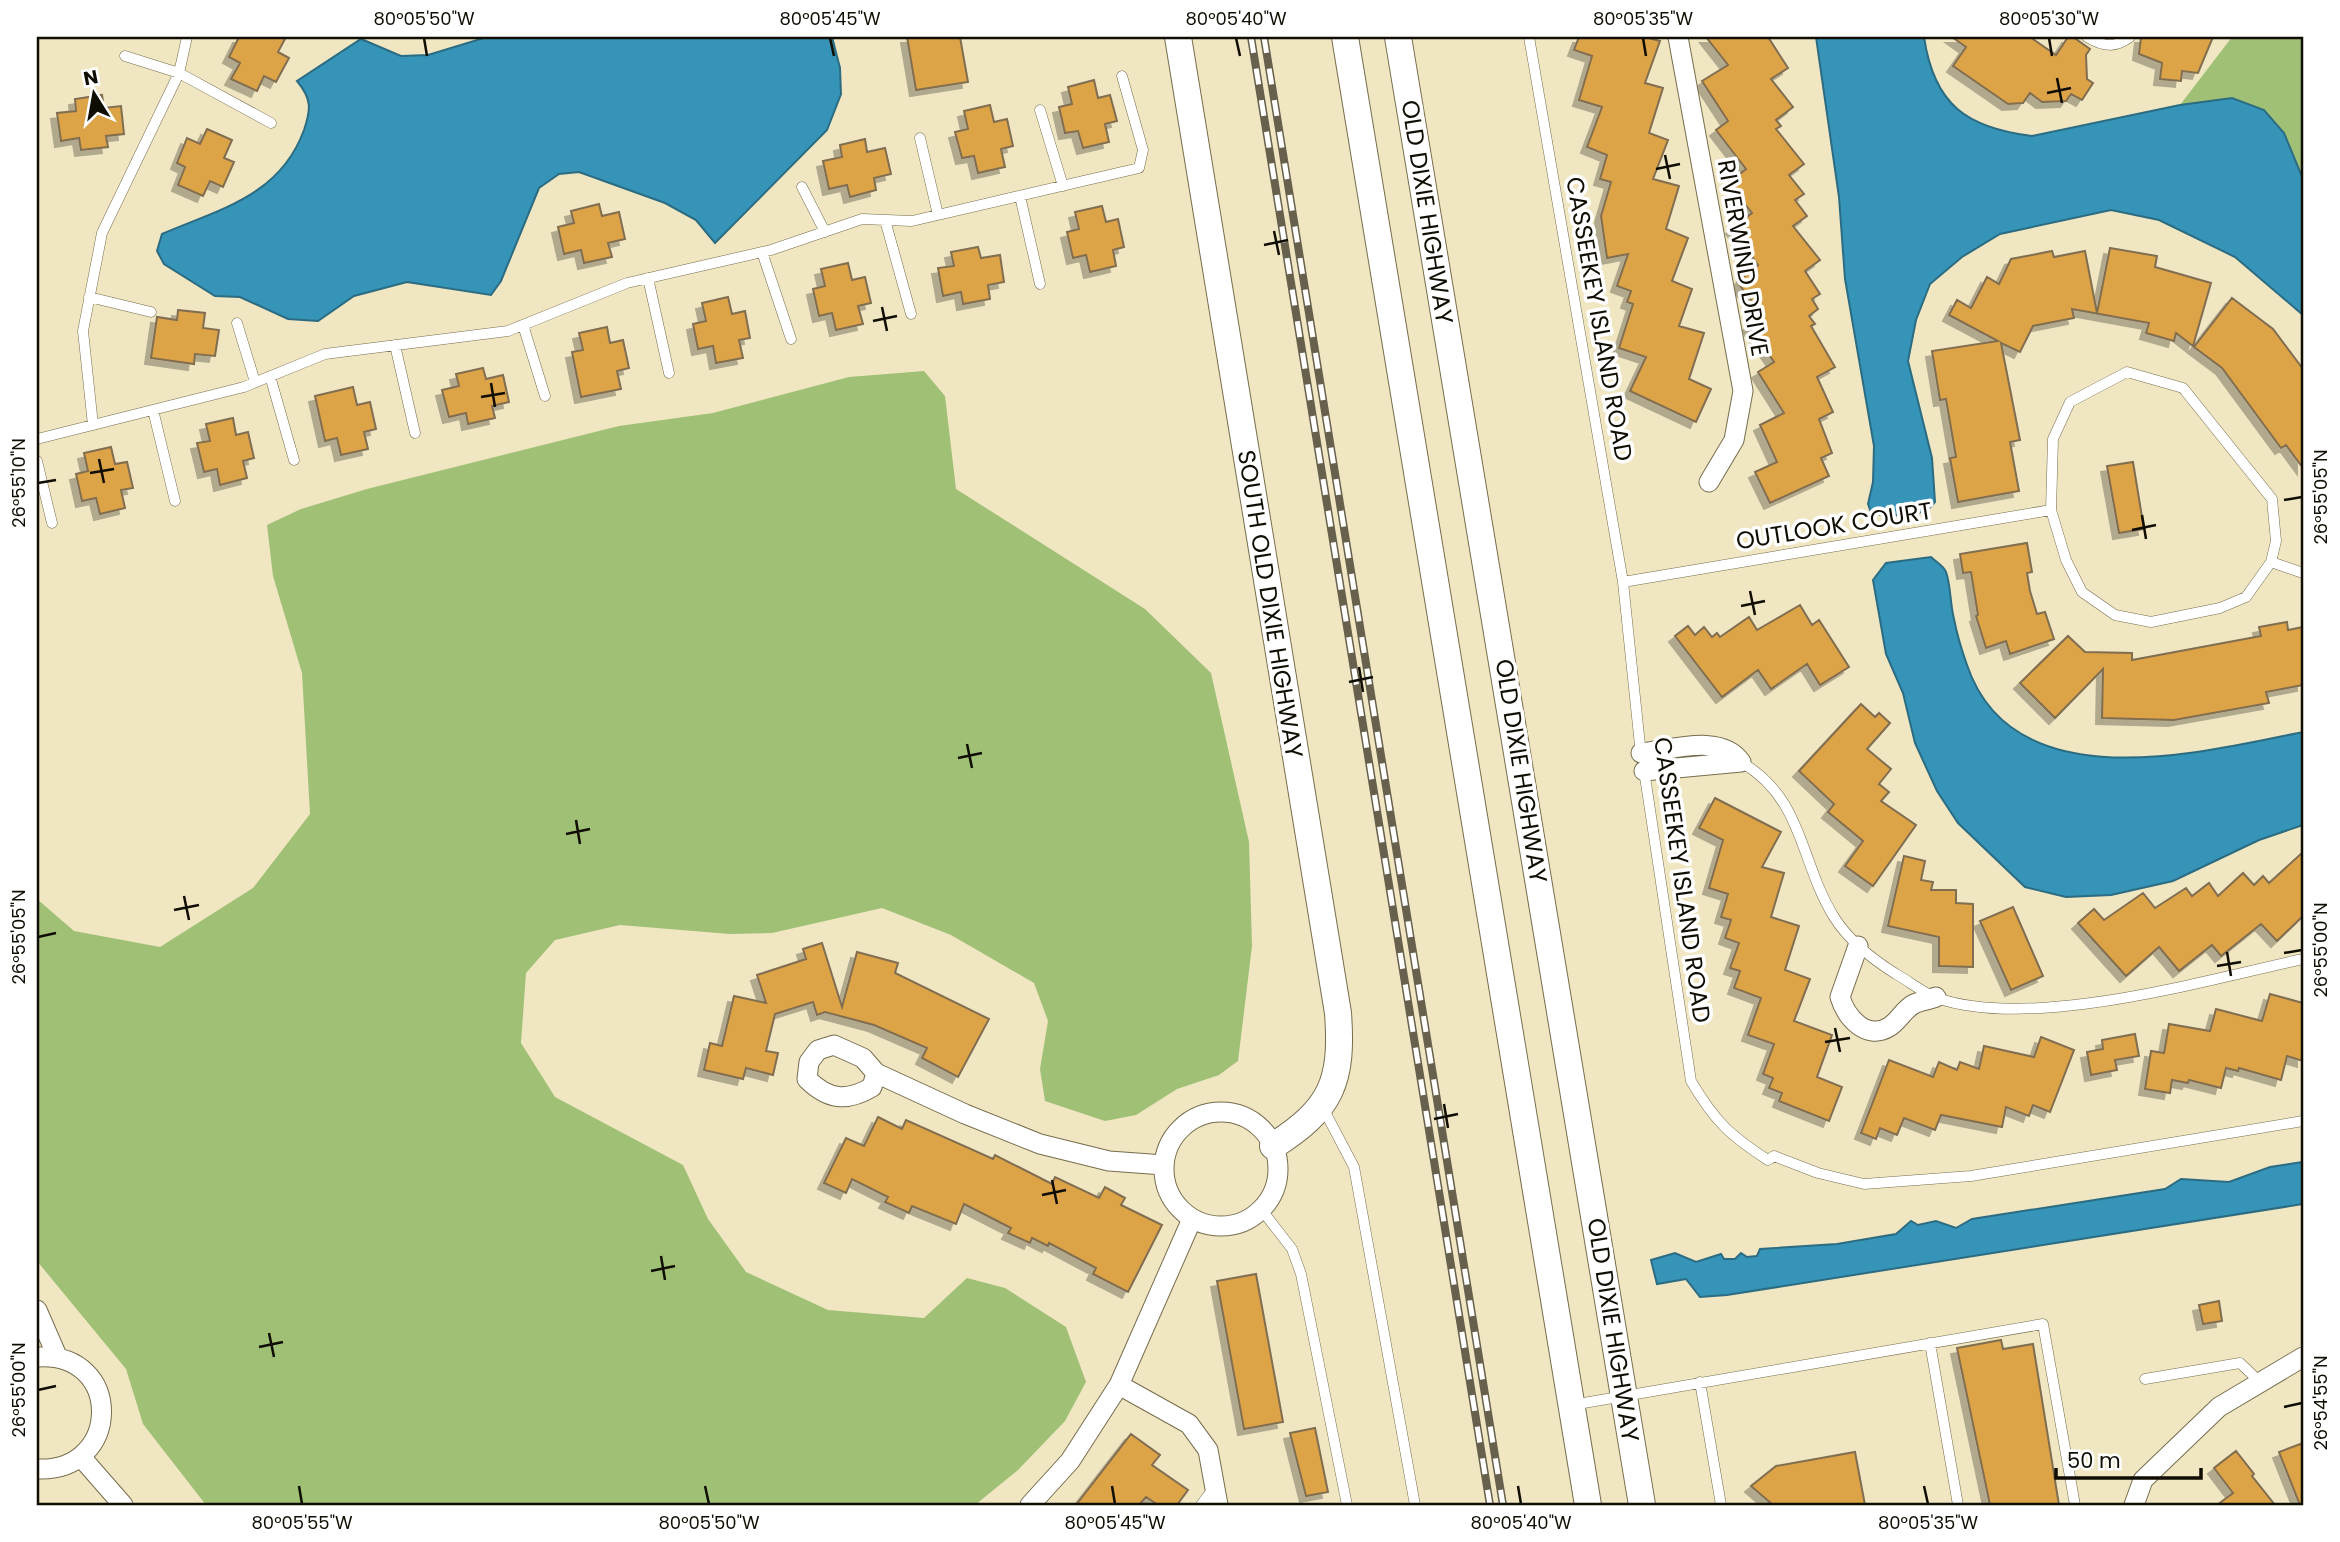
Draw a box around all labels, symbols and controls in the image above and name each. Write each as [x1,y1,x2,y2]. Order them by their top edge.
text: 80°05'50"W [374,6,475,31]
text: 80°05'45"W [780,6,881,31]
text: 80°05'40"W [1186,6,1287,31]
text: 80°05'35"W [1593,6,1694,31]
text: 80°05'30"W [1999,6,2100,31]
north arrow [60,60,130,130]
text: N [81,63,100,92]
street label: OLD DIXIE HIGHWAY [1393,98,1462,326]
street label: RIVERWIND DRIVE [1710,157,1777,359]
street label: CASSEEKEY ISLAND ROAD [1558,174,1641,464]
text: 26°55'10"N [6,438,31,528]
street label: SOUTH OLD DIXIE HIGHWAY [1230,447,1311,760]
text: 26°55'05"N [2308,449,2333,545]
street label: OUTLOOK COURT [1734,494,1934,557]
street label: OLD DIXIE HIGHWAY [1487,657,1556,885]
street label: CASSEEKEY ISLAND ROAD [1646,735,1719,1025]
text: 26°55'05"N [6,889,31,985]
text: 26°55'00"N [2308,902,2333,998]
street label: OLD DIXIE HIGHWAY [1579,1216,1648,1444]
text: 26°55'00"N [6,1342,31,1438]
text: 26°54'55"N [2308,1355,2333,1451]
scale bar [2056,1437,2202,1481]
text: 50 m [2067,1446,2121,1475]
text: 80°05'55"W [252,1510,353,1535]
text: 80°05'50"W [659,1510,760,1535]
text: 80°05'45"W [1065,1510,1166,1535]
text: 80°05'40"W [1471,1510,1572,1535]
text: 80°05'35"W [1878,1510,1979,1535]

